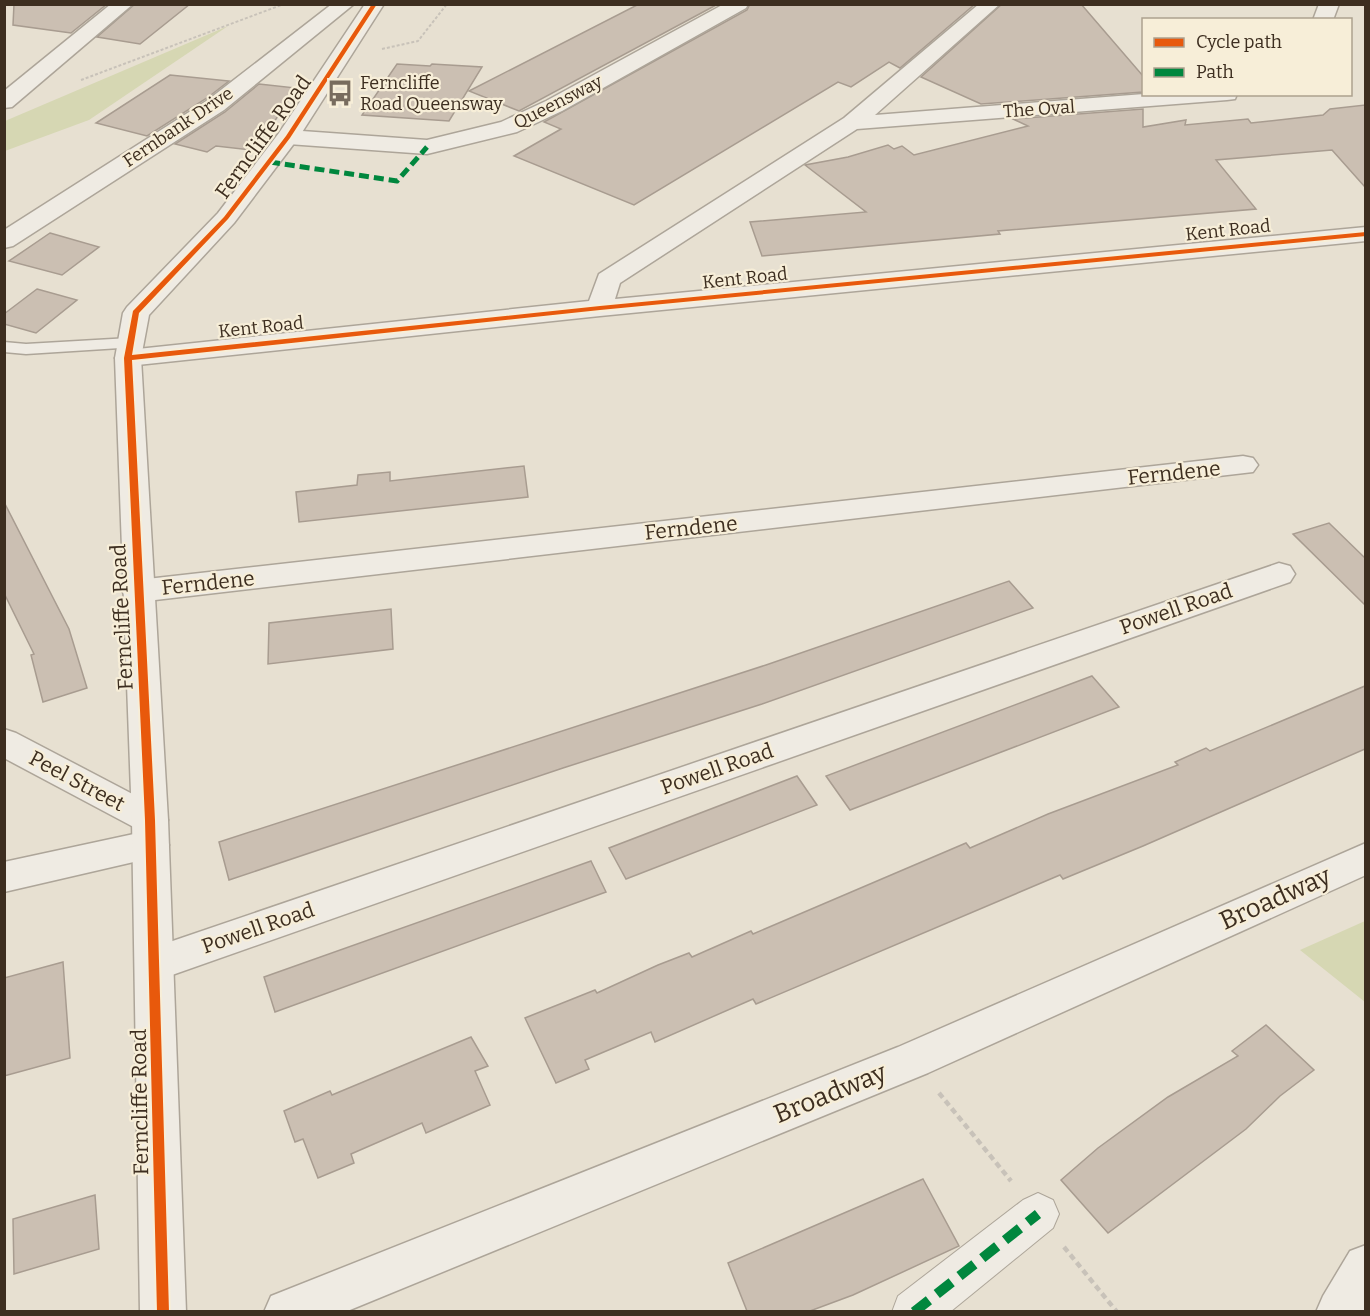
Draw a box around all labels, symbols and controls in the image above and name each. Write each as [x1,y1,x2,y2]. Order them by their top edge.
legend [1142,18,1352,96]
text: Cycle path [1196,31,1282,53]
text: Path [1196,61,1234,83]
street label: Ferncliffe Road [209,70,317,204]
street label: Queensway [510,70,607,134]
place label: Ferncliffe Road Queensway [360,72,503,115]
bus stop icon: Ferncliffe Road Queensway [325,78,355,108]
street label: Fernbank Drive [119,82,237,172]
street label: The Oval [1002,96,1076,122]
street label: Kent Road [1184,215,1272,245]
street label: Kent Road [701,263,789,293]
street label: Kent Road [217,312,305,342]
street label: Ferndene [1126,455,1222,491]
street label: Ferndene [643,510,739,546]
street label: Ferncliffe Road [105,543,139,691]
street label: Ferndene [160,565,256,601]
street label: Powell Road [1116,578,1236,640]
street label: Powell Road [657,738,777,800]
street label: Peel Street [25,745,130,817]
street label: Broadway [1215,860,1336,937]
street label: Powell Road [198,897,318,959]
street label: Ferncliffe Road [126,1029,154,1175]
street label: Broadway [769,1057,891,1130]

